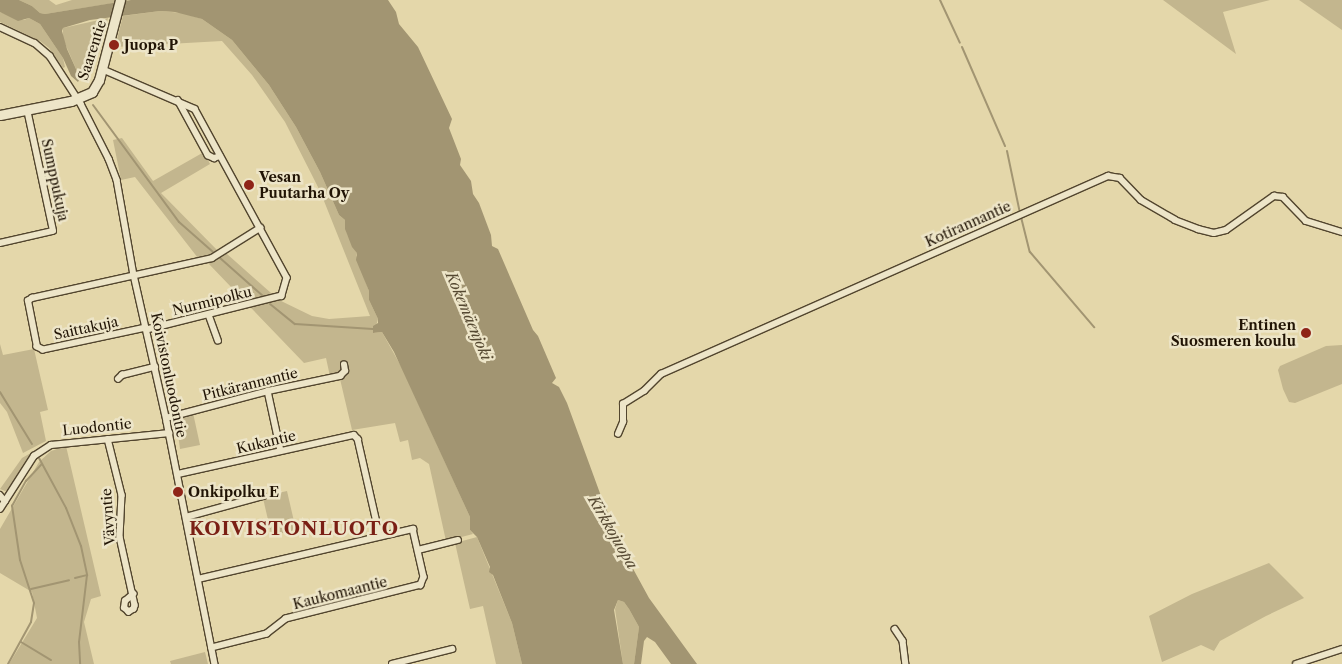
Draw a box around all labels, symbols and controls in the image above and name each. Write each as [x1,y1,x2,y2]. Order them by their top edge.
street label: Saarentie [74,18,110,82]
place label: Juopa P [124,37,178,53]
marker: Juopa P [108,39,120,51]
street label: Sumppukuja [38,137,72,223]
place label: Vesan Puutarha Oy [259,169,350,202]
marker: Vesan Puutarha Oy [243,179,255,191]
street label: Kotirannantie [922,198,1014,250]
water label: Kokemäenjoki [442,269,496,363]
street label: Nurmipolku [171,283,253,319]
street label: Koivistonluodontie [148,311,190,439]
street label: Saittakuja [52,313,120,343]
place label: Entinen Suosmeren koulu [1171,317,1296,350]
marker: Entinen Suosmeren koulu [1300,327,1312,339]
street label: Pitkärannantie [201,364,299,404]
street label: Luodontie [62,415,132,439]
street label: Kukantie [235,427,297,457]
place label: Onkipolku E [188,484,279,500]
marker: Onkipolku E [172,486,184,498]
street label: Vävyntie [98,488,118,546]
water label: Kirkkojuopa [585,492,641,572]
district label: KOIVISTONLUOTO [187,518,401,540]
street label: Kaukomaantie [291,573,389,613]

